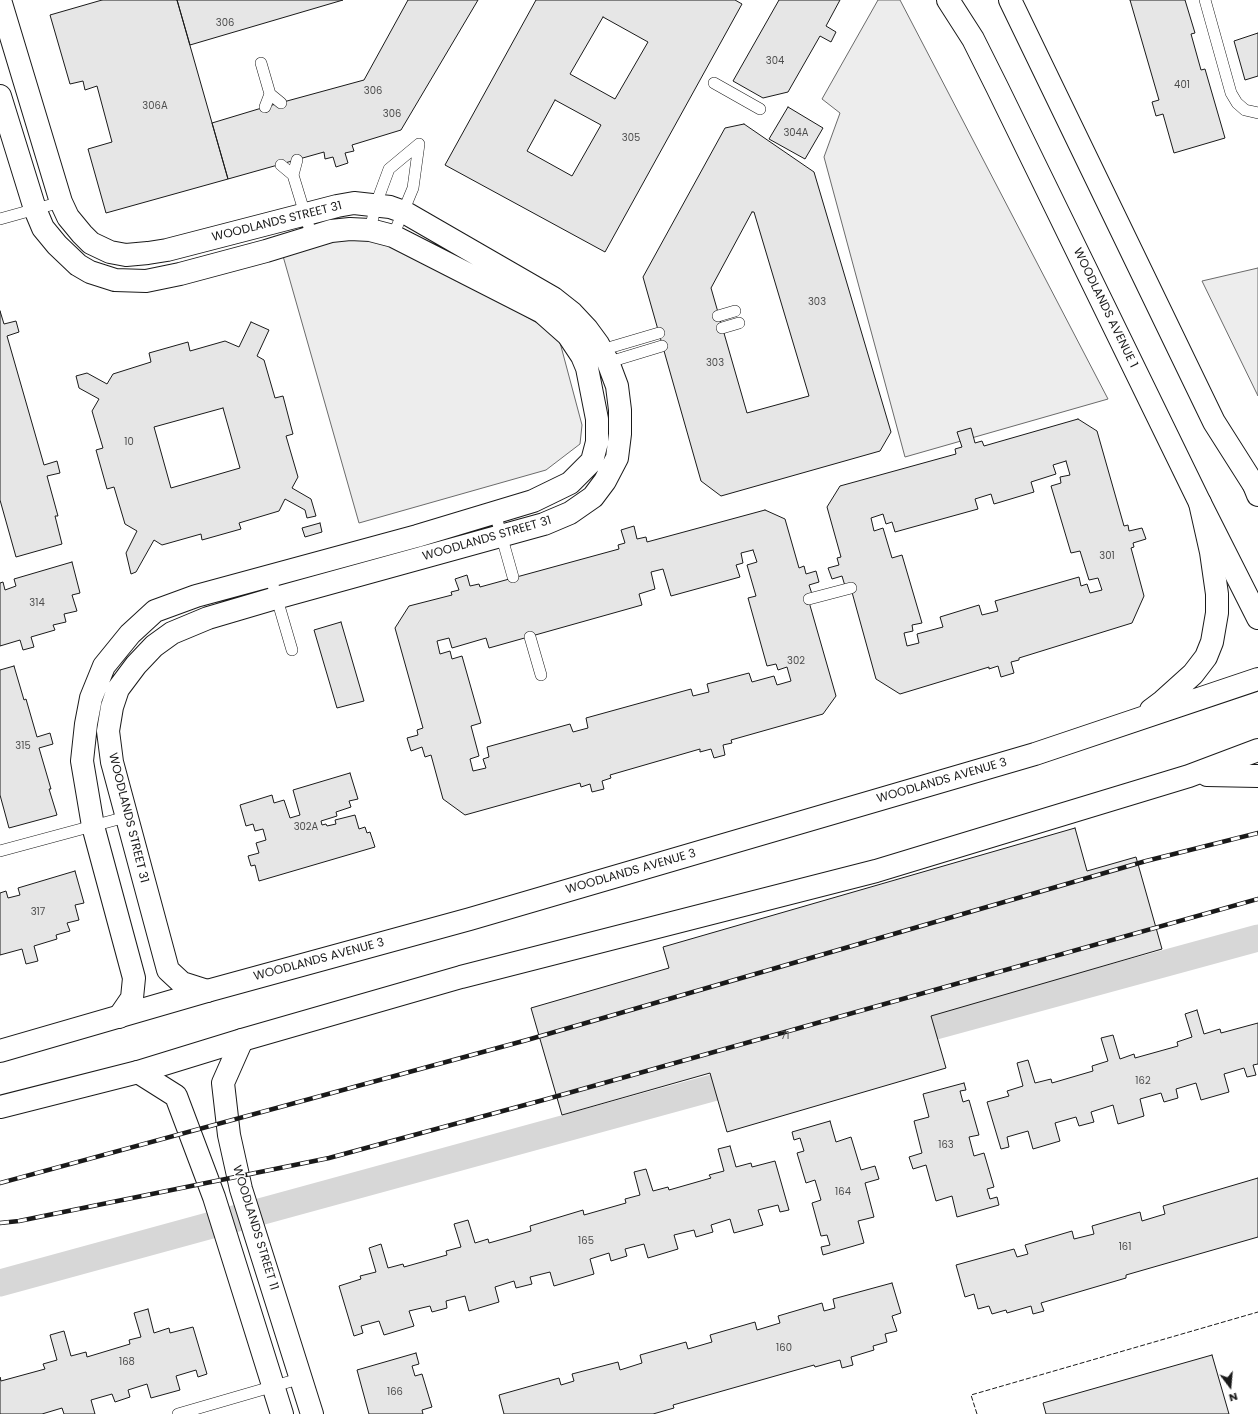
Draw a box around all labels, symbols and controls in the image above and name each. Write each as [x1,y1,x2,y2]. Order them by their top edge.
house number: 306 [216,17,234,29]
house number: 304 [766,55,784,67]
house number: 401 [1174,79,1190,91]
house number: 306 [364,85,382,97]
house number: 306A [142,100,168,112]
house number: 306 [383,108,401,120]
house number: 304A [783,127,809,139]
house number: 305 [622,132,640,144]
street label: WOODLANDS STREET 31 [211,199,343,245]
street label: WOODLANDS AVENUE 1 [1070,246,1140,370]
house number: 303 [808,296,826,308]
house number: 303 [706,357,724,369]
house number: 10 [124,436,134,448]
street label: WOODLANDS STREET 31 [421,514,553,564]
house number: 301 [1099,550,1115,562]
house number: 314 [29,597,45,609]
house number: 302 [787,655,805,667]
house number: 315 [15,740,31,752]
street label: WOODLANDS STREET 31 [105,752,151,884]
street label: WOODLANDS AVENUE 3 [875,755,1009,807]
house number: 302A [294,821,318,833]
street label: WOODLANDS AVENUE 3 [564,846,698,898]
house number: 317 [31,906,45,918]
street label: WOODLANDS AVENUE 3 [252,936,386,984]
house number: 71 [781,1030,789,1042]
house number: 162 [1135,1075,1151,1087]
house number: 163 [938,1139,954,1151]
street label: WOODLANDS STREET 11 [229,1164,281,1292]
house number: 164 [835,1186,851,1198]
house number: 165 [578,1235,594,1247]
house number: 161 [1119,1241,1131,1253]
house number: 160 [776,1342,792,1354]
house number: 168 [119,1356,135,1368]
north arrow [1210,1366,1250,1406]
house number: 166 [387,1386,403,1398]
text: N [1227,1389,1239,1406]

